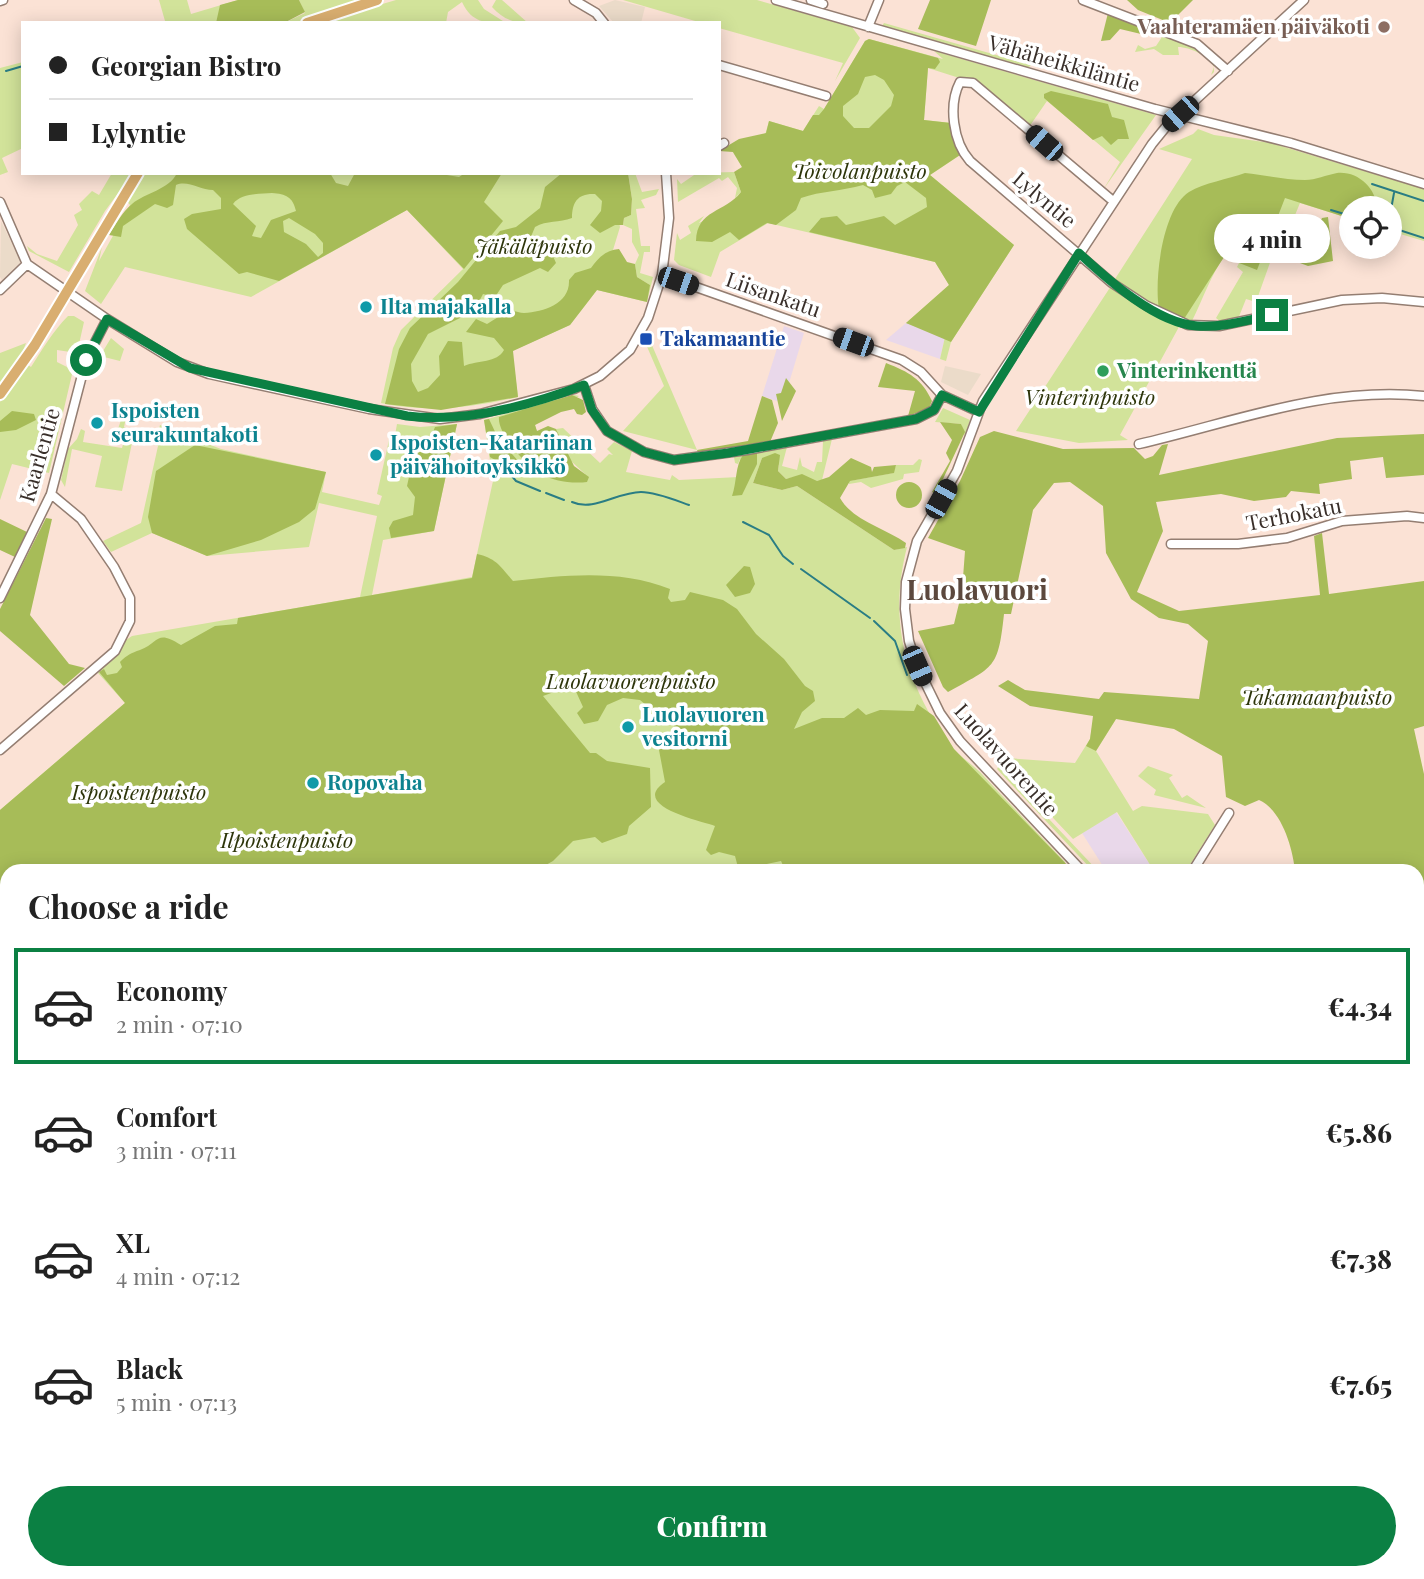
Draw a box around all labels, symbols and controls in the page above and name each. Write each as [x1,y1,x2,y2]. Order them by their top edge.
place label: Vaahteramäen päiväkoti [1136,11,1370,39]
marker: Vaahteramäen päiväkoti [1376,19,1392,35]
street label: Vähäheikkiläntie [985,27,1144,97]
text: Georgian Bistro [91,48,281,83]
car [1158,92,1203,136]
text: Lylyntie [91,115,186,150]
car [1022,121,1067,165]
park label: Toivolanpuisto [793,156,927,184]
street label: Lylyntie [1008,164,1083,233]
map controls [1339,196,1402,259]
button: locate [1339,196,1402,259]
callout: 4 min [1214,214,1330,262]
text: 4 min [1242,223,1302,254]
park label: Jäkäläpuisto [475,231,593,259]
car [655,264,702,298]
street label: Liisankatu [723,264,825,322]
place label: Ilta majakalla [380,291,512,319]
marker: Ilta majakalla [358,299,374,315]
route end [1256,299,1288,331]
place label: Takamaantie [660,323,786,351]
car [830,325,877,359]
marker: Takamaantie [638,331,654,347]
route start [70,344,102,376]
place label: Vinterinkenttä [1116,355,1257,383]
marker: Vinterinkenttä [1095,363,1111,379]
park label: Vinterinpuisto [1025,382,1155,410]
place label: Ispoisten seurakuntakoti [111,395,259,447]
street label: Kaarlentie [11,404,65,505]
marker: Ispoisten seurakuntakoti [89,415,105,431]
place label: Ispoisten-Katariinan päivähoitoyksikkö [390,427,593,479]
marker: Ispoisten-Katariinan päivähoitoyksikkö [368,447,384,463]
car [922,476,961,522]
street label: Terhokatu [1243,490,1344,536]
district label: Luolavuori [906,570,1048,607]
car [899,643,936,689]
park label: Luolavuorenpuisto [545,666,716,694]
park label: Takamaanpuisto [1242,682,1392,710]
street label: Luolavuorentie [949,696,1066,821]
place label: Luolavuoren vesitorni [641,699,765,751]
marker: Luolavuoren vesitorni [620,719,636,735]
place label: Ropovaha [327,767,423,795]
marker: Ropovaha [305,775,321,791]
park label: Ispoistenpuisto [71,777,206,805]
park label: Ilpoistenpuisto [220,825,353,853]
text: Choose a ride [28,884,229,927]
text: Economy [116,973,227,1008]
icon: car [32,975,95,1038]
text: €4.34 [1328,989,1392,1024]
text: 2 min · 07:10 [116,1008,243,1039]
text: Comfort [116,1099,217,1134]
icon: car [32,1101,95,1164]
text: €5.86 [1325,1115,1392,1150]
text: 3 min · 07:11 [116,1134,237,1165]
text: XL [116,1225,150,1260]
icon: car [32,1227,95,1290]
text: €7.38 [1330,1241,1392,1276]
text: 4 min · 07:12 [116,1260,240,1291]
text: Black [116,1351,183,1386]
icon: car [32,1353,95,1416]
text: €7.65 [1329,1367,1392,1402]
text: 5 min · 07:13 [116,1386,237,1417]
button: Confirm [28,1486,1396,1566]

